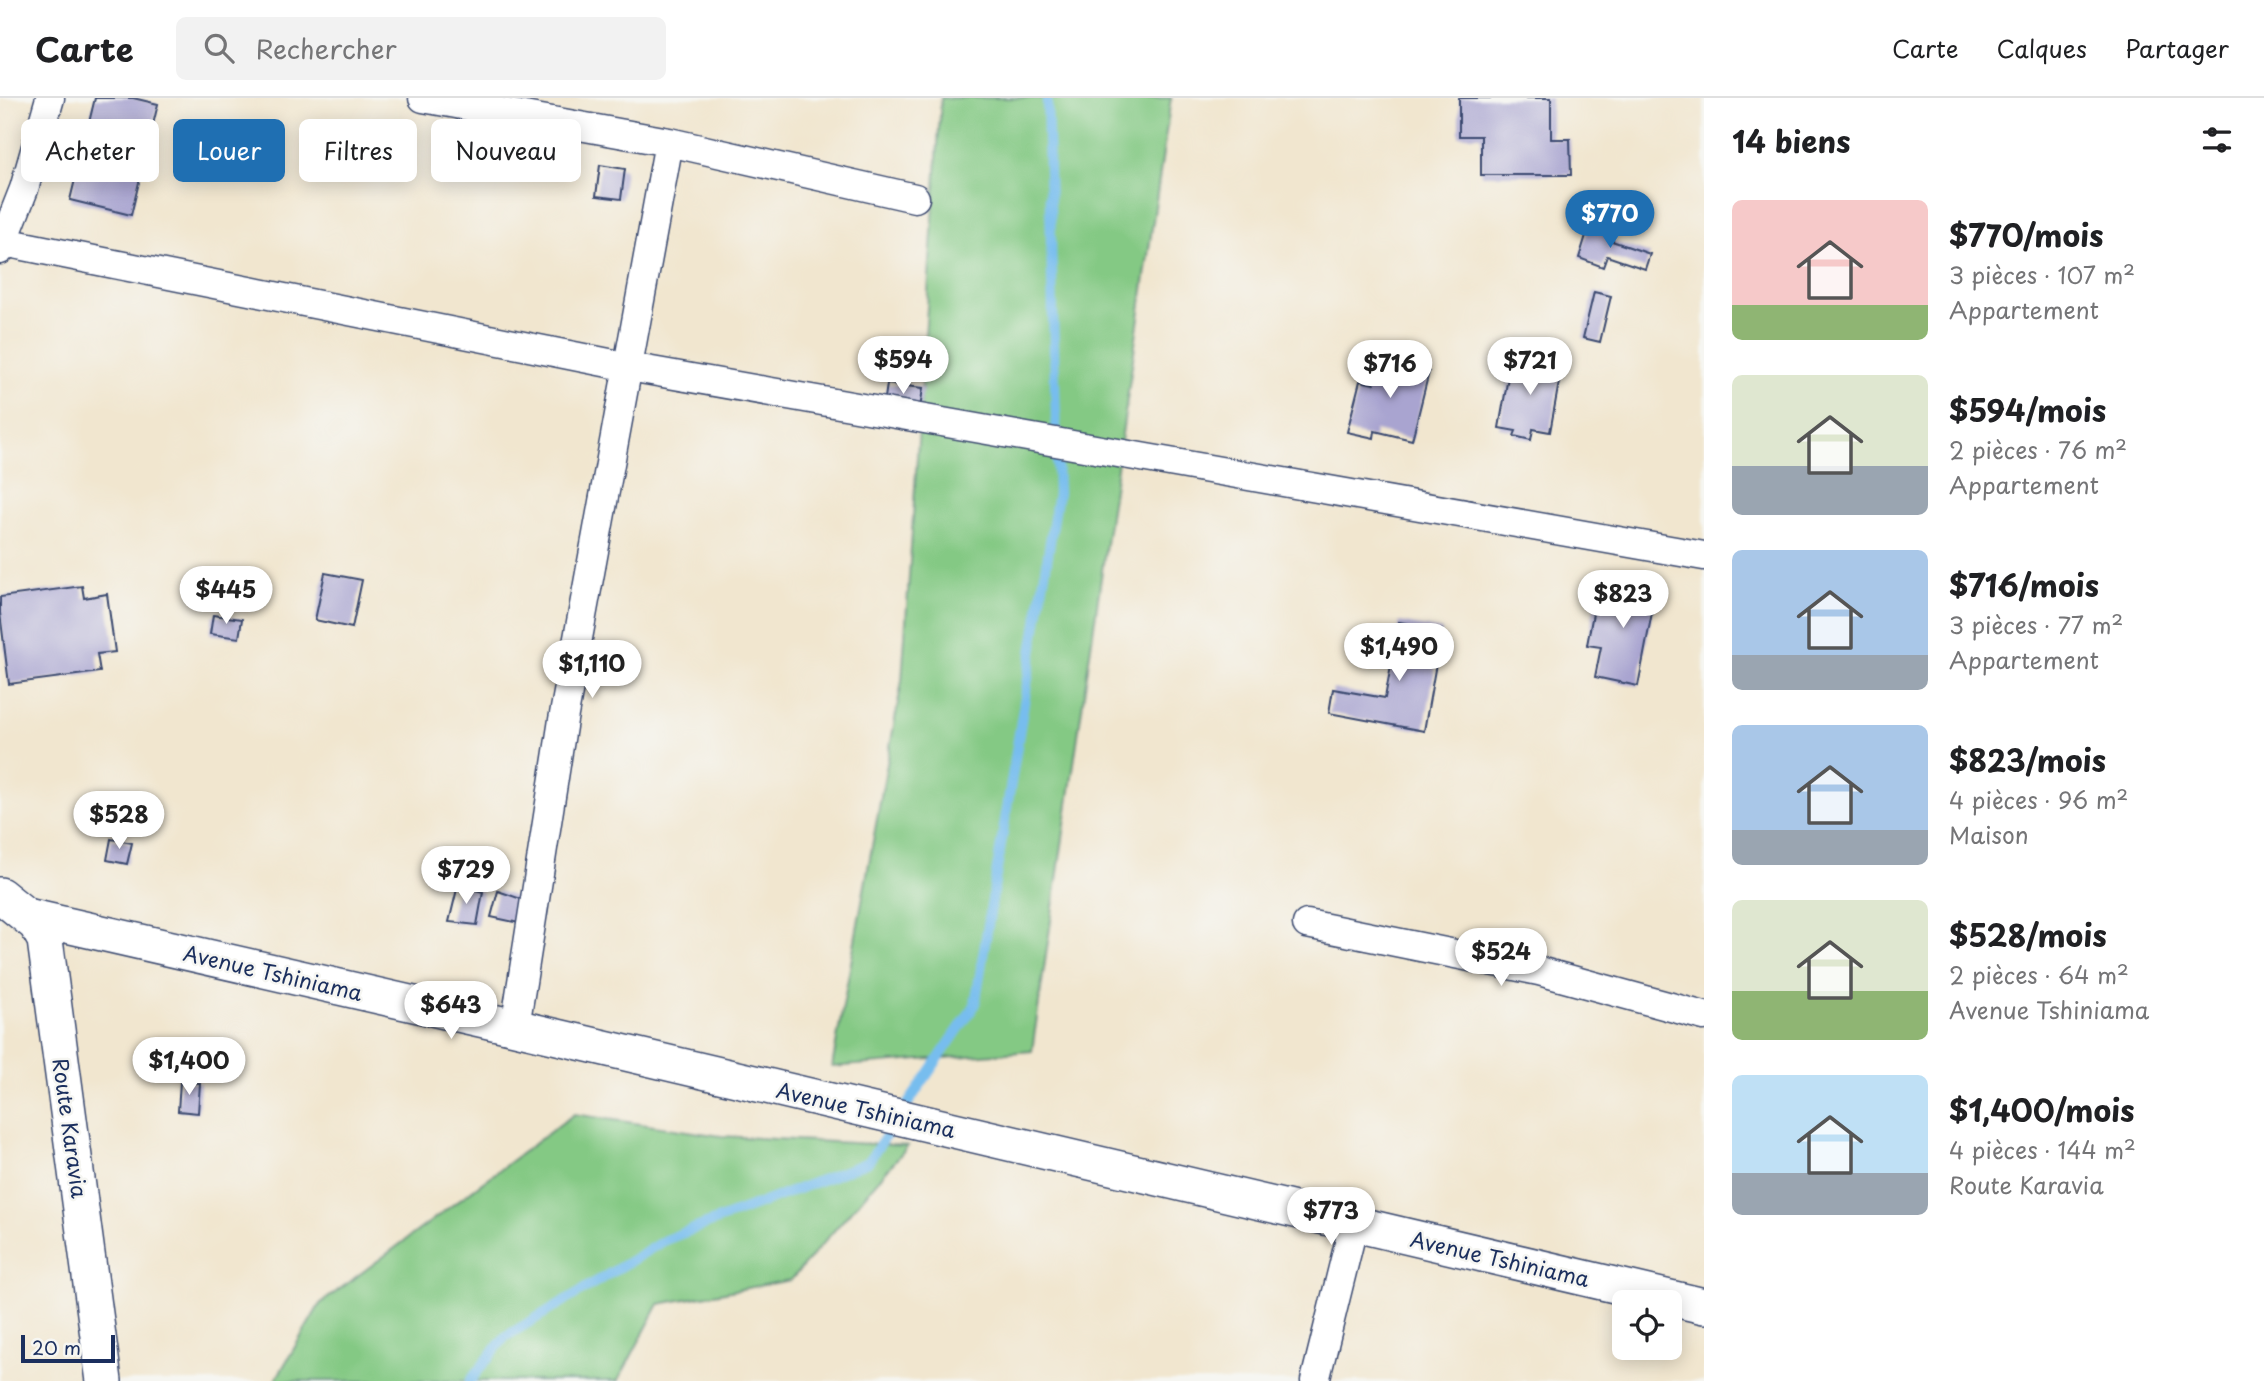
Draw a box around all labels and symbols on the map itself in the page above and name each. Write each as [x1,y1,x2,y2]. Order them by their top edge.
pin: $770 [1569,190,1651,250]
pin: $594 [862,336,944,396]
pin: $721 [1489,338,1571,397]
pin: $716 [1349,341,1431,400]
pin: $445 [185,566,267,626]
pin: $823 [1582,570,1664,630]
pin: $1,490 [1342,624,1456,683]
pin: $1,110 [535,640,649,700]
pin: $528 [78,792,160,851]
pin: $729 [425,846,507,906]
pin: $524 [1460,928,1542,988]
street label: Avenue Tshiniama [180,936,366,1008]
pin: $643 [410,982,492,1041]
pin: $1,400 [132,1038,246,1097]
street label: Route Karavia [45,1056,97,1201]
street label: Avenue Tshiniama [773,1073,959,1145]
pin: $773 [1290,1188,1372,1247]
street label: Avenue Tshiniama [1407,1222,1593,1294]
scale bar [21,1332,116,1364]

